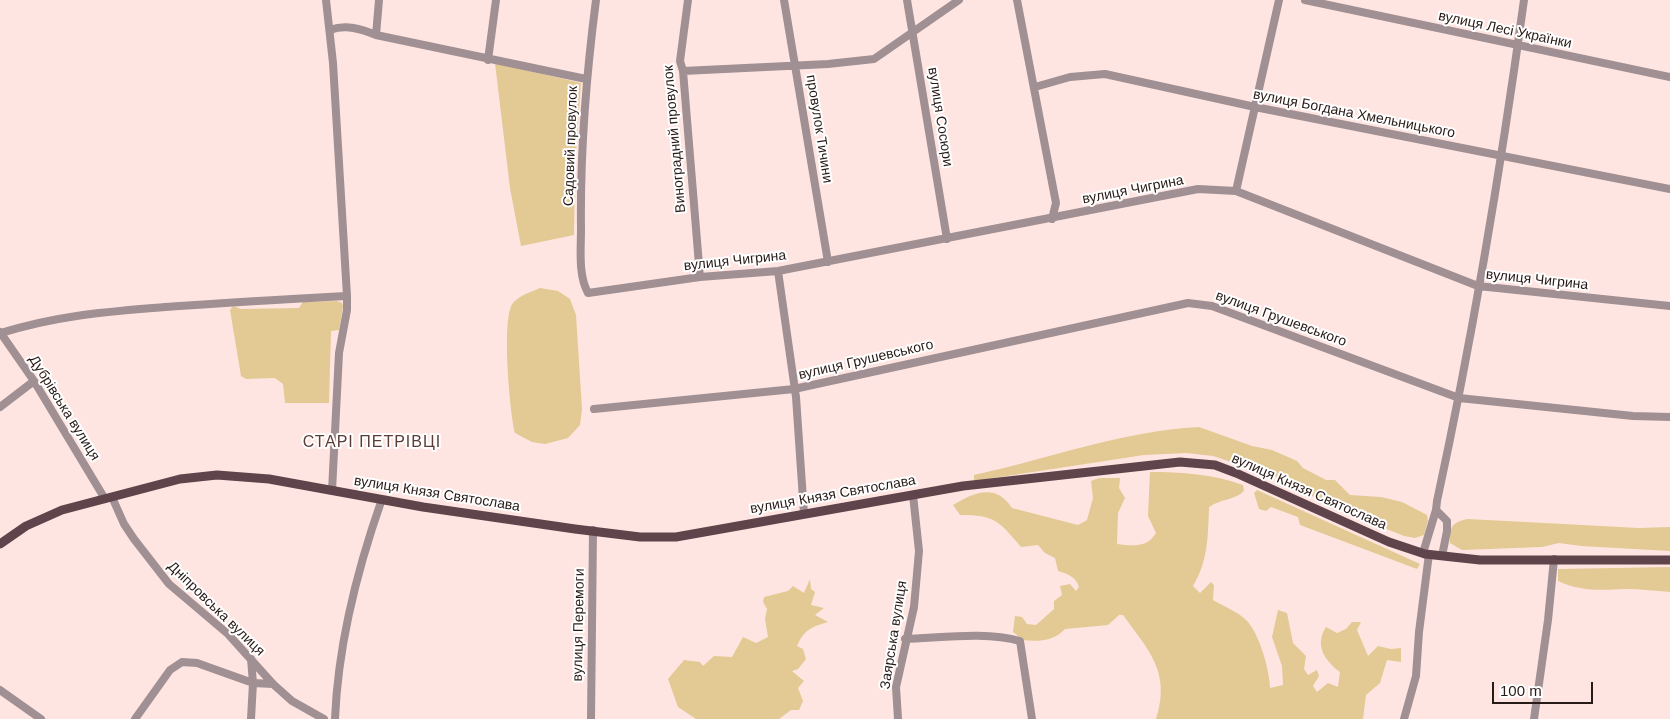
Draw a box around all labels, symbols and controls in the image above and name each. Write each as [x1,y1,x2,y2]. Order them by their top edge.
street label: вулиця Лесі Українки [1437,8,1573,52]
street label: Виноградний провулок [660,65,690,213]
street label: вулиця Сосюри [924,66,956,168]
street label: провулок Тичини [802,74,836,184]
street label: Садовий провулок [561,86,581,206]
street label: вулиця Богдана Хмельницького [1252,86,1456,142]
street label: вулиця Чигрина [1081,172,1185,208]
street label: вулиця Чигрина [683,247,787,275]
street label: вулиця Чигрина [1485,266,1589,294]
street label: вулиця Грушевського [1213,288,1349,350]
street label: вулиця Грушевського [797,336,935,384]
street label: Дубрівська вулиця [25,352,103,464]
district label: СТАРІ ПЕТРІВЦІ [301,433,443,453]
street label: вулиця Князя Святослава [1229,450,1389,534]
street label: вулиця Князя Святослава [749,472,917,518]
street label: вулиця Князя Святослава [353,473,521,515]
street label: Дніпровська вулиця [164,558,268,660]
street label: вулиця Перемоги [570,568,588,682]
street label: Заярська вулиця [877,580,911,690]
scale bar [1495,672,1596,704]
text: 100 m [1500,682,1542,699]

